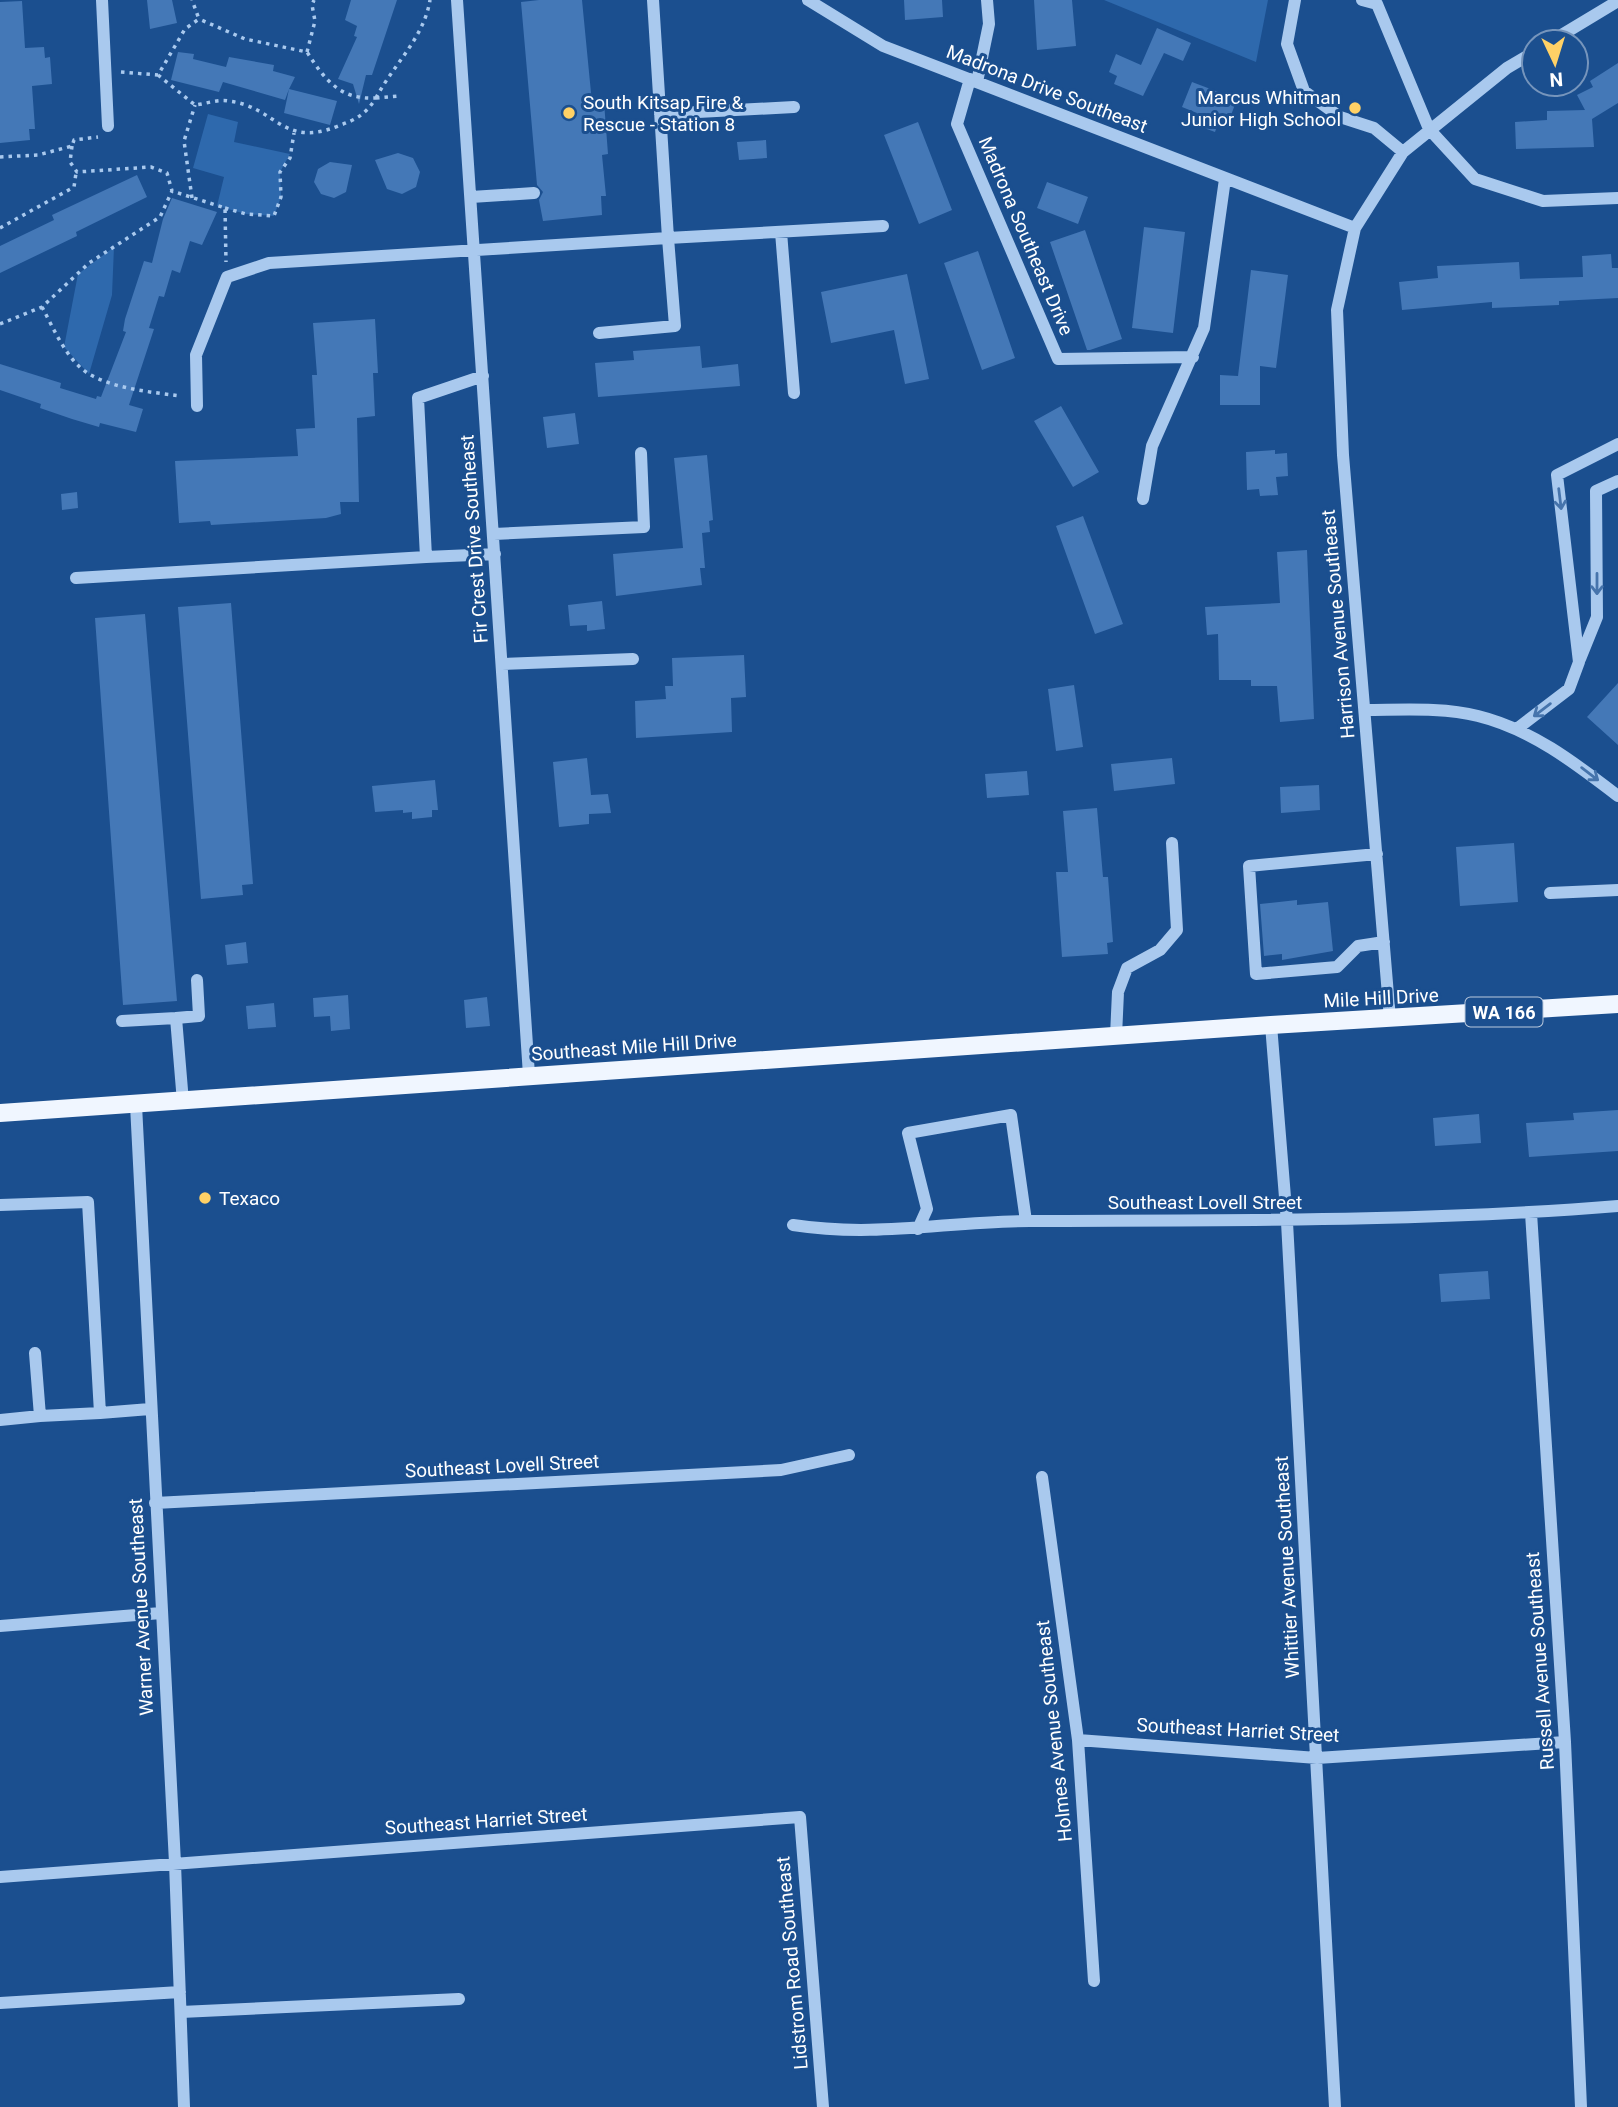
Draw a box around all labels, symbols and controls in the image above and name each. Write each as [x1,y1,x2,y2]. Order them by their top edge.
north arrow [1520,28,1590,98]
street label: Madrona Drive Southeast [943,40,1151,138]
text: N [1549,68,1564,91]
place label: Marcus Whitman Junior High School [1181,86,1341,131]
place label: South Kitsap Fire & Rescue - Station 8 [583,91,743,136]
marker: Marcus Whitman Junior High School [1347,100,1363,116]
marker: South Kitsap Fire & Rescue - Station 8 [561,105,577,121]
street label: Madrona Southeast Drive [974,133,1078,339]
street label: Fir Crest Drive Southeast [455,434,493,644]
one-way arrow [1553,487,1566,510]
street label: Harrison Avenue Southeast [1317,509,1359,739]
one-way arrow [1590,573,1604,596]
one-way arrow [1533,703,1552,718]
one-way arrow [1580,767,1598,782]
street label: Mile Hill Drive [1323,983,1439,1013]
road number: WA 166 [1466,998,1542,1027]
street label: Southeast Mile Hill Drive [531,1028,737,1066]
place label: Texaco [219,1187,280,1210]
marker: Texaco [197,1190,213,1206]
street label: Southeast Lovell Street [1108,1191,1302,1214]
street label: Southeast Lovell Street [404,1449,600,1483]
street label: Whittier Avenue Southeast [1270,1455,1304,1679]
street label: Warner Avenue Southeast [124,1498,158,1716]
street label: Russell Avenue Southeast [1521,1551,1559,1771]
street label: Holmes Avenue Southeast [1031,1619,1077,1843]
street label: Southeast Harriet Street [1136,1713,1340,1747]
street label: Southeast Harriet Street [384,1802,588,1840]
street label: Lidstrom Road Southeast [771,1855,813,2071]

